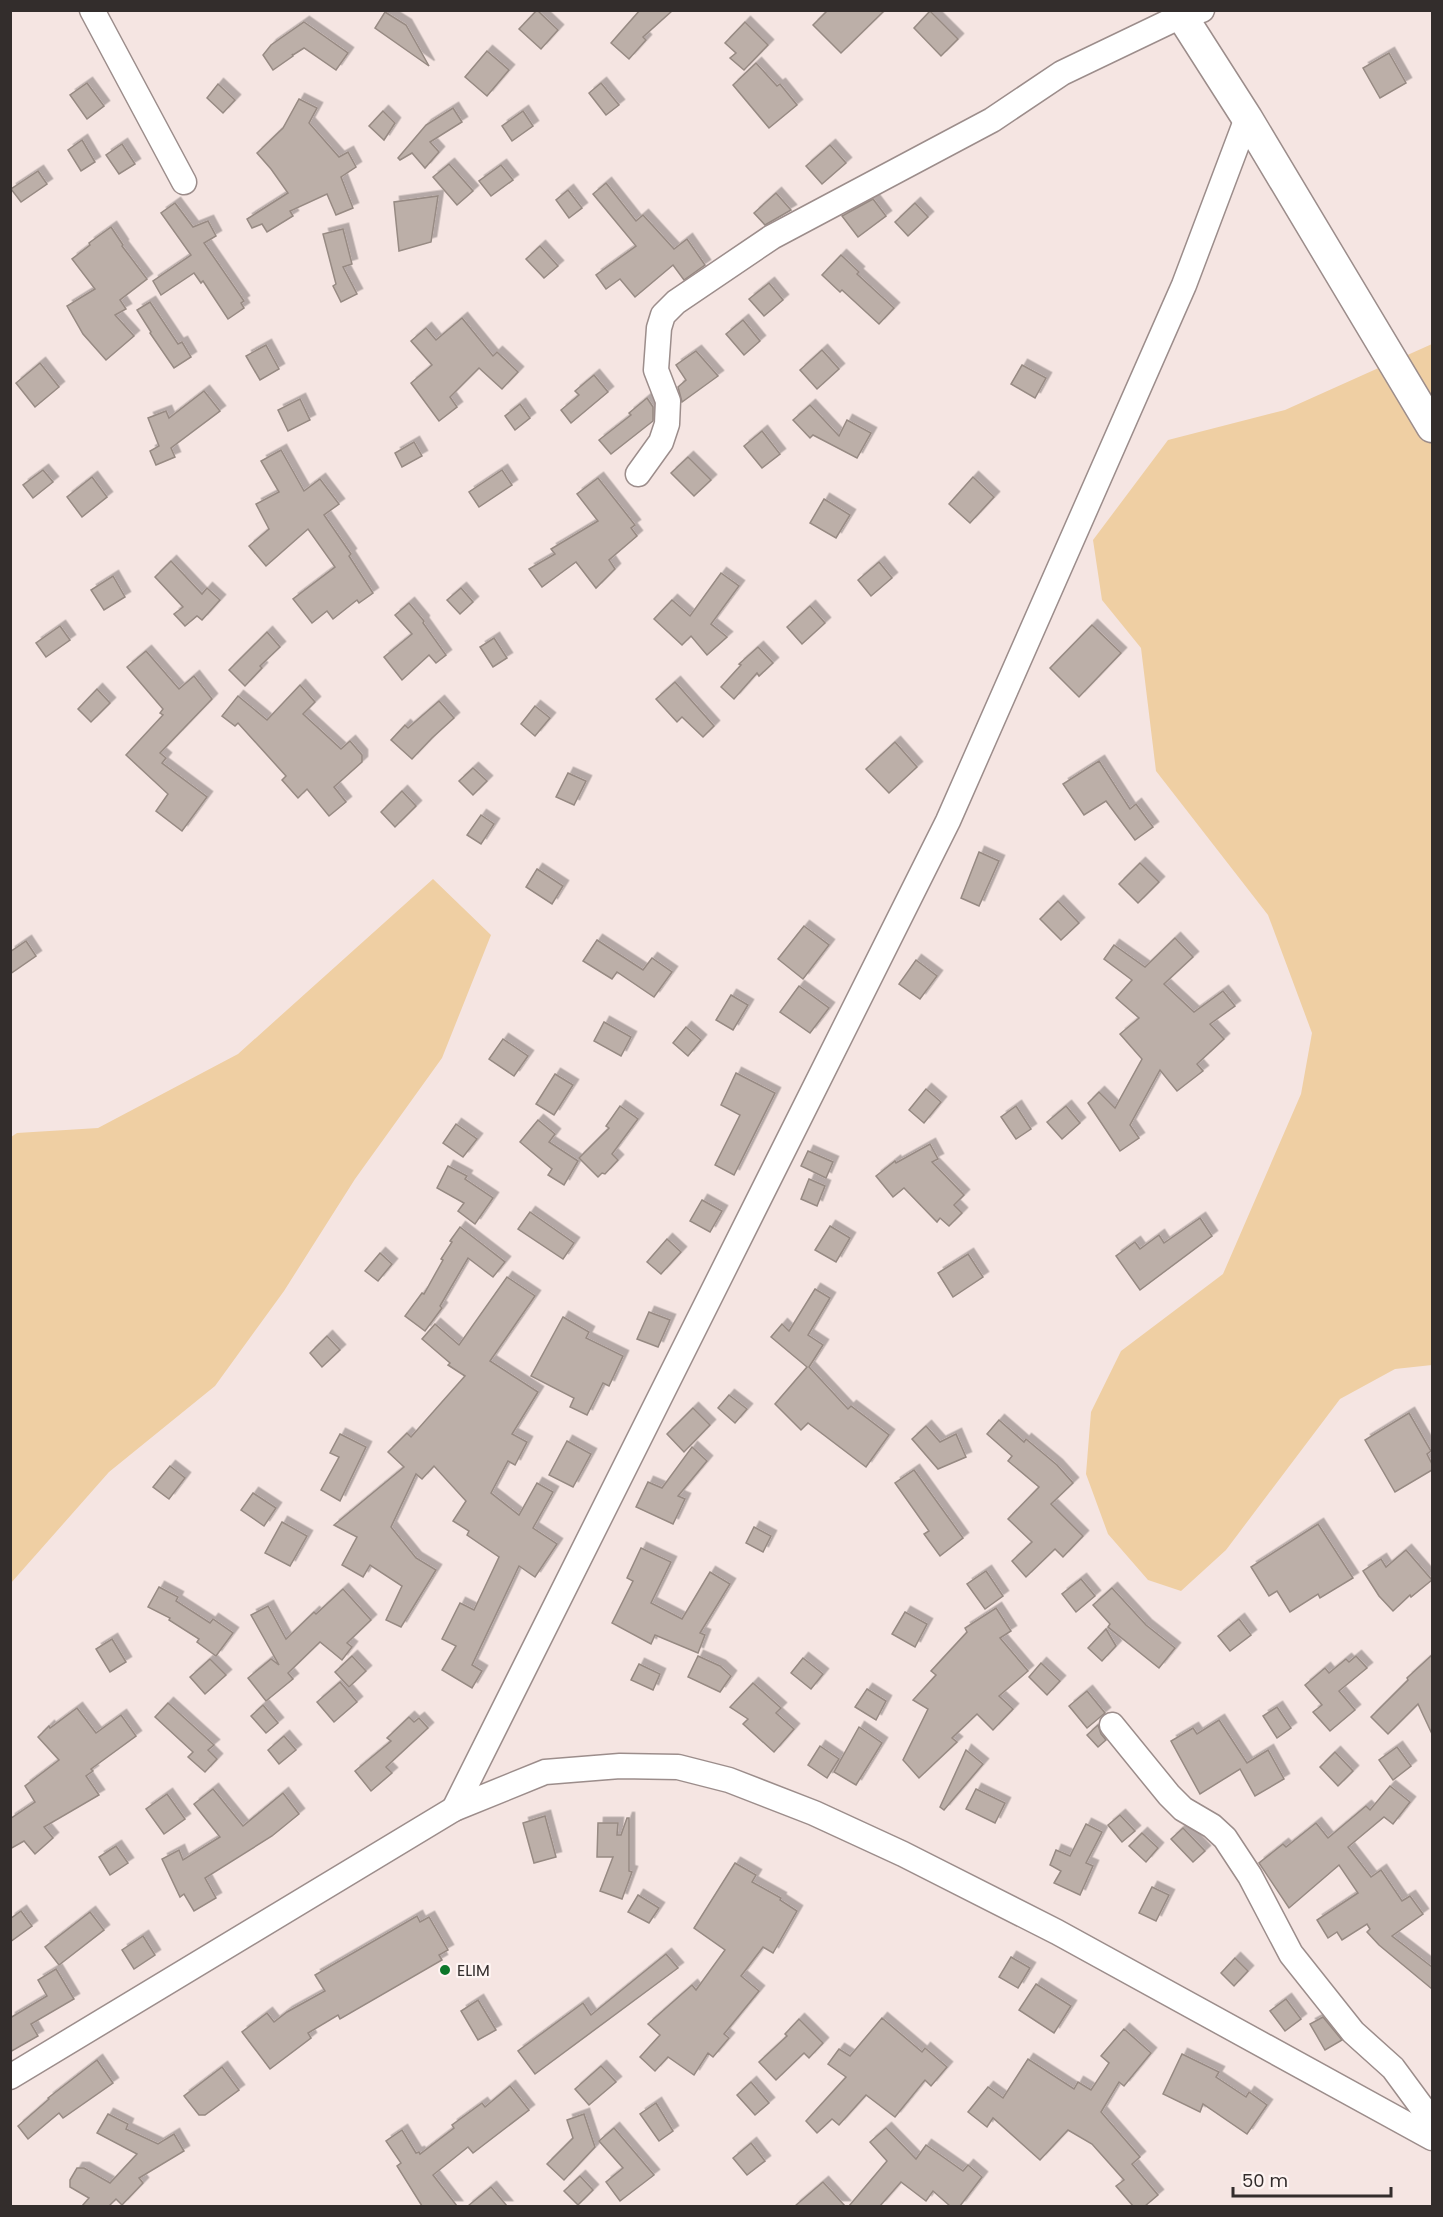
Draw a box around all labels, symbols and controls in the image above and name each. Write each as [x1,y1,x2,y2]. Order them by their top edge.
place label: ELIM [457,1959,490,1982]
marker: ELIM [438,1963,452,1977]
scale bar [1233,2160,1390,2198]
text: 50 m [1242,2168,1288,2193]

